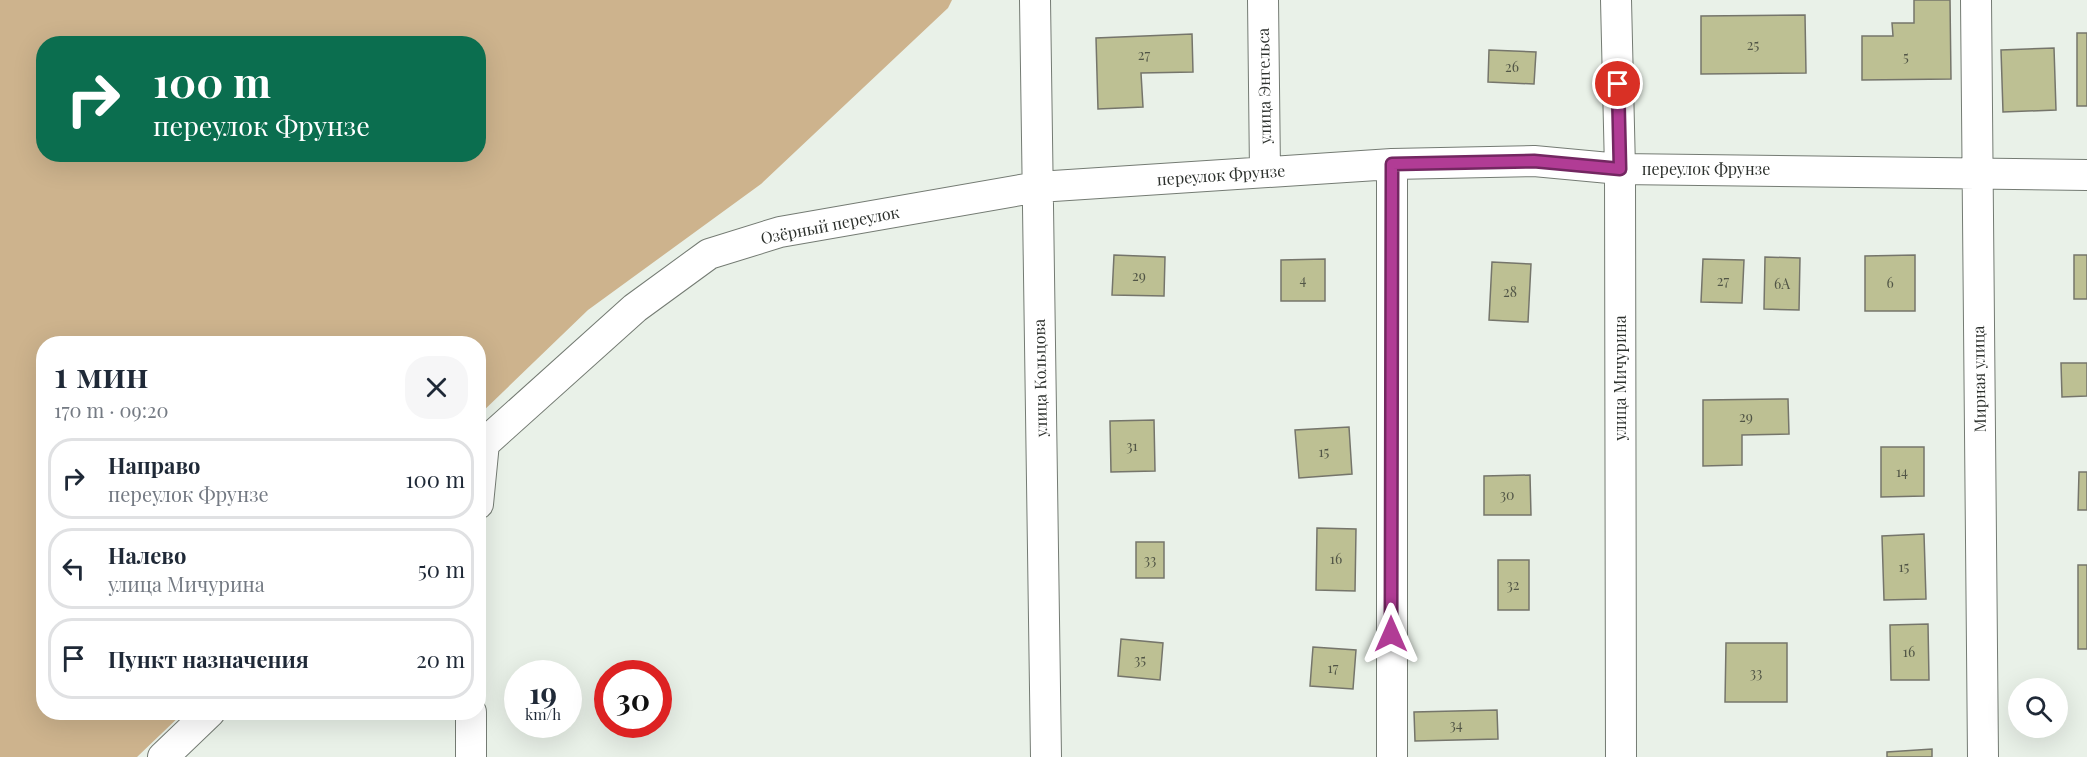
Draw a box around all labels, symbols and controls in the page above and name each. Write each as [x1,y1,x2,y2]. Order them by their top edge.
street label: улица Энгельса [1252,28,1275,145]
house number: 25 [1747,35,1759,54]
house number: 27 [1138,45,1151,64]
house number: 5 [1903,47,1909,66]
text: 100 m [153,53,271,109]
house number: 26 [1505,57,1519,76]
pin [1592,58,1643,109]
icon: right [54,60,132,138]
icon: arrive [1601,67,1634,100]
text: переулок Фрунзе [153,107,370,143]
street label: переулок Фрунзе [1642,158,1770,179]
street label: переулок Фрунзе [1156,160,1286,189]
street label: Озёрный переулок [759,201,901,248]
house number: 29 [1132,266,1146,285]
house number: 4 [1300,270,1307,289]
house number: 27 [1717,271,1730,290]
house number: 6 [1886,273,1894,292]
house number: 6А [1774,274,1790,293]
house number: 28 [1503,282,1517,301]
street label: улица Мичурина [1609,315,1630,442]
street label: улица Кольцова [1028,319,1051,438]
street label: Мирная улица [1967,325,1990,433]
text: 1 мин [54,349,149,397]
button: close [405,356,468,419]
text: 170 m · 09:20 [54,396,169,423]
house number: 29 [1739,407,1753,426]
house number: 31 [1126,436,1138,455]
house number: 15 [1319,442,1330,461]
text: Направо [108,450,201,480]
icon: right [57,462,90,495]
house number: 14 [1896,462,1908,481]
text: 100 m [405,464,465,494]
text: переулок Фрунзе [108,480,269,507]
house number: 30 [1500,485,1514,504]
text: Налево [108,540,186,570]
house number: 16 [1330,549,1342,568]
house number: 33 [1144,550,1156,569]
icon: left [57,552,90,585]
text: 50 m [418,554,465,584]
house number: 15 [1899,557,1910,576]
text: улица Мичурина [108,570,265,597]
house number: 32 [1506,575,1520,594]
position arrow [1359,602,1423,666]
icon: arrive [57,642,90,675]
house number: 16 [1903,642,1915,661]
text: Пункт назначения [108,644,309,674]
text: 20 m [416,644,465,674]
house number: 35 [1134,650,1146,669]
house number: 17 [1328,658,1339,677]
speed limit sign: 30 [594,660,672,738]
house number: 33 [1750,663,1762,682]
text: 19 [529,672,557,712]
map controls [2008,678,2068,738]
button: search [2008,678,2068,738]
text: km/h [525,704,561,724]
house number: 34 [1449,715,1463,734]

